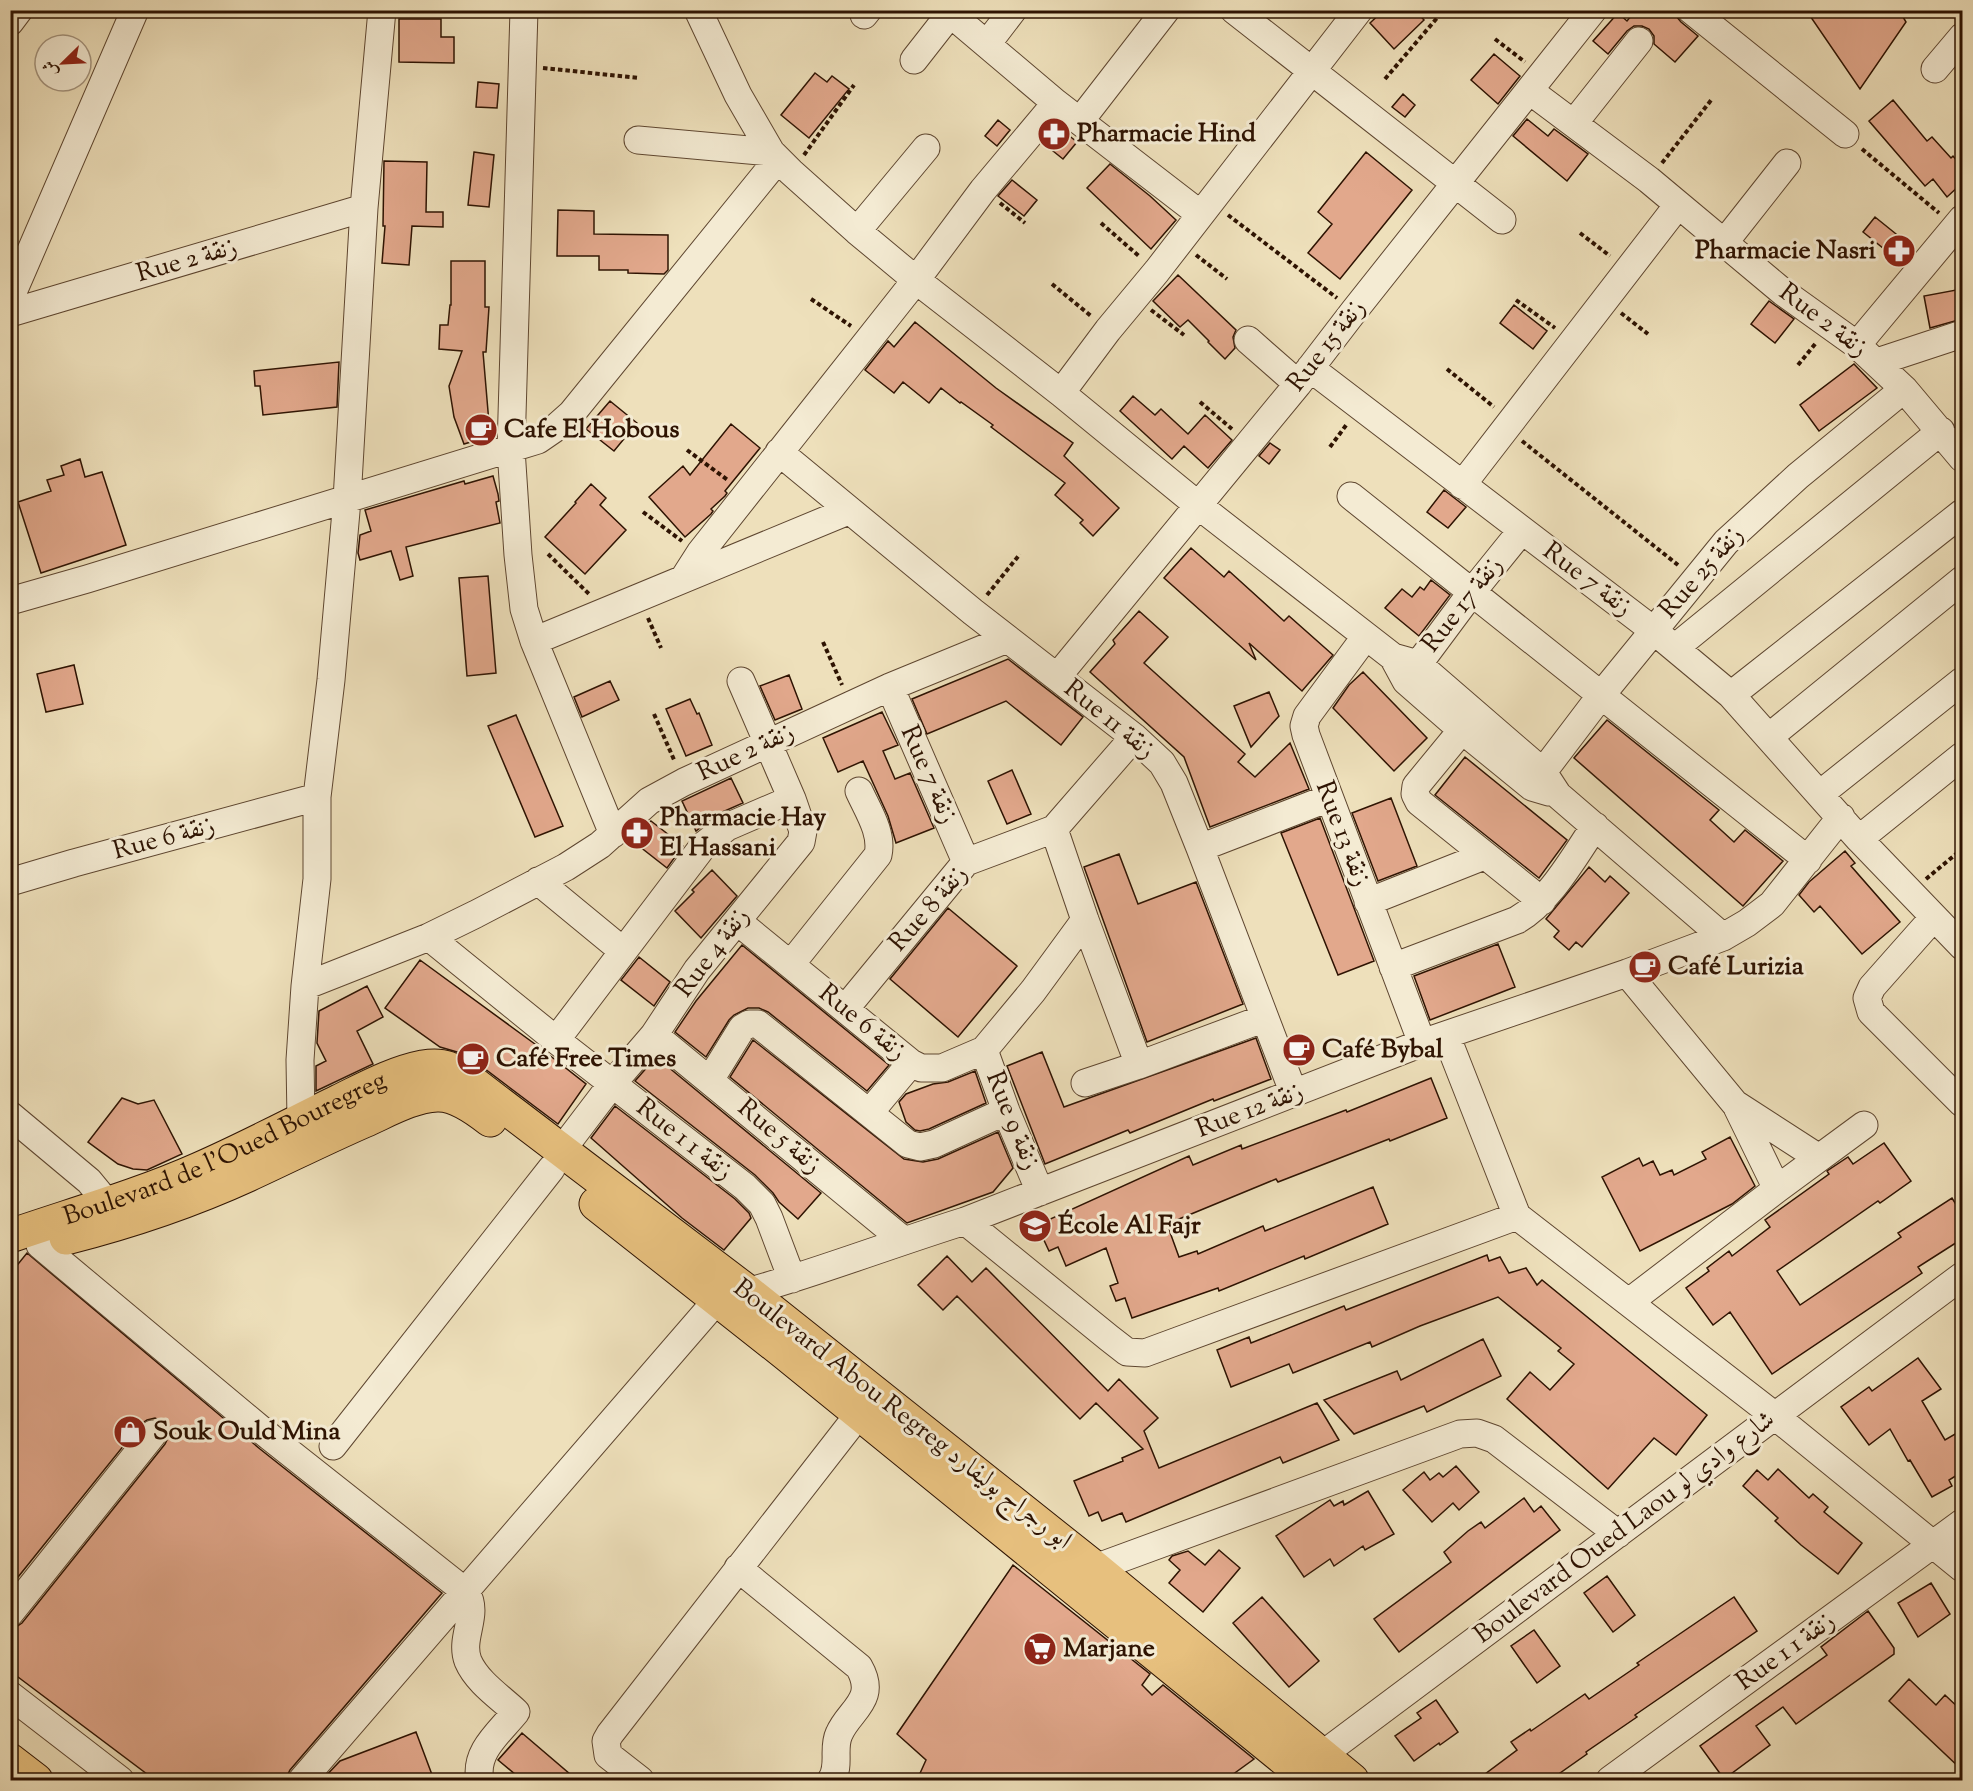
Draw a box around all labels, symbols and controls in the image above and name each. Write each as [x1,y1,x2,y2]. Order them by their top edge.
north arrow [33,33,93,93]
text: ش [38,56,65,80]
pharmacy icon: Pharmacie Hind [1036,116,1072,152]
place label: Pharmacie Hind [1077,116,1256,153]
street label: Rue 2 زنقة [132,229,242,293]
place label: Pharmacie Nasri [1695,233,1877,270]
pharmacy icon: Pharmacie Nasri [1881,233,1917,269]
street label: Rue 2 زنقة [1771,275,1875,367]
street label: Rue 15 زنقة [1279,292,1375,400]
cafe icon: Cafe El Hobous [463,412,499,448]
place label: Cafe El Hobous [504,412,679,449]
street label: Rue 25 زنقة [1651,519,1753,627]
street label: Rue 7 زنقة [1534,534,1640,626]
street label: Rue 17 زنقة [1414,549,1512,661]
street label: Rue 11 زنقة [1055,671,1163,769]
street label: Rue 2 زنقة [691,714,801,792]
street label: Rue 7 زنقة [890,720,966,830]
street label: Rue 13 زنقة [1305,776,1379,892]
place label: Pharmacie Hay El Hassani [660,800,826,867]
street label: Rue 6 زنقة [109,808,219,870]
pharmacy icon: Pharmacie Hay El Hassani [619,815,655,851]
street label: Rue 8 زنقة [881,858,977,960]
street label: Rue 4 زنقة [667,900,759,1006]
cafe icon: Café Lurizia [1627,949,1663,985]
place label: Café Lurizia [1668,949,1804,986]
street label: Rue 6 زنقة [810,976,914,1070]
cafe icon: Café Bybal [1281,1032,1317,1068]
place label: Café Bybal [1322,1032,1444,1069]
cafe icon: Café Free Times [455,1041,491,1077]
place label: Café Free Times [496,1041,676,1078]
street label: Boulevard de l'Oued Bouregreg [59,1062,392,1236]
street label: Rue 9 زنقة [975,1066,1049,1176]
street label: Rue 12 زنقة [1191,1074,1309,1148]
street label: Rue 1 زنقة 1 [628,1090,740,1190]
street label: Rue 5 زنقة [729,1091,829,1183]
school or university icon: École Al Fajr [1017,1208,1053,1244]
place label: École Al Fajr [1058,1208,1201,1245]
street label: Boulevard Abou Regreg ابو رجراج بوليفارد [723,1271,1079,1562]
street label: Boulevard Oued Laou شارع وادي لو [1467,1402,1784,1654]
shop icon: Souk Ould Mina [112,1414,148,1450]
place label: Souk Ould Mina [153,1414,340,1451]
street label: Rue 1 زنقة 1 [1729,1603,1843,1701]
supermarket icon: Marjane [1022,1631,1058,1667]
place label: Marjane [1063,1631,1155,1668]

